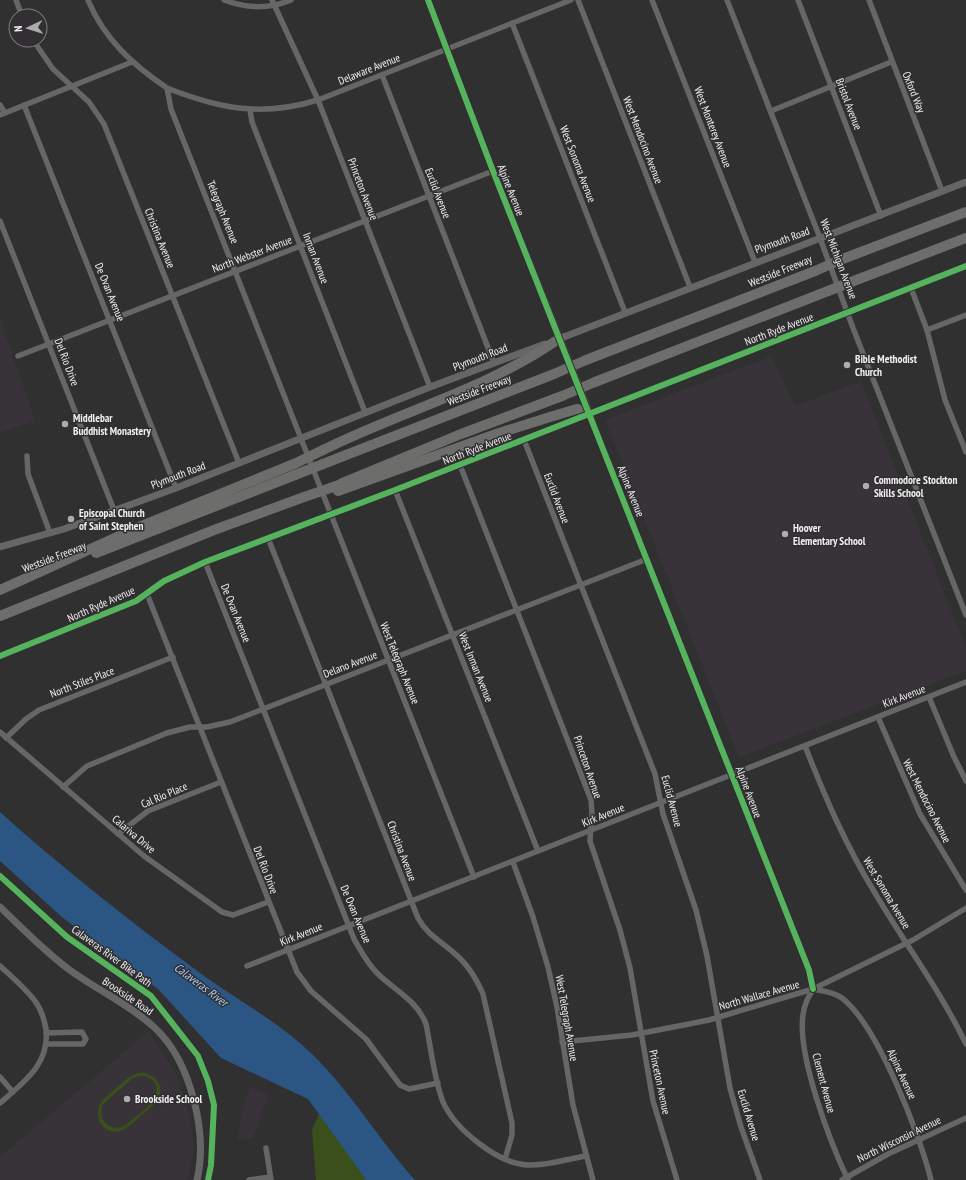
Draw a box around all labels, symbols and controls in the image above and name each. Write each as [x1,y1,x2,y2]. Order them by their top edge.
north arrow [8,8,48,48]
text: N [11,25,25,32]
street label: Delaware Avenue [336,50,402,88]
street label: Oxford Way [899,69,929,115]
street label: Bristol Avenue [833,76,865,132]
street label: West Monterey Avenue [691,84,735,170]
street label: West Mendocino Avenue [620,94,666,186]
street label: West Sonoma Avenue [557,124,599,205]
street label: Princeton Avenue [345,156,381,223]
street label: Alpine Avenue [494,162,528,218]
street label: Euclid Avenue [422,166,454,221]
street label: Telegraph Avenue [204,178,242,246]
street label: Christina Avenue [142,206,179,270]
street label: West Michigan Avenue [817,217,861,302]
street label: Plymouth Road [753,224,812,256]
street label: Inman Avenue [300,230,332,286]
street label: North Webster Avenue [210,232,294,276]
street label: Westside Freeway [746,252,815,290]
street label: De Ovan Avenue [92,261,128,324]
street label: North Ryde Avenue [743,309,816,349]
street label: Del Rio Drive [52,336,83,388]
street label: Plymouth Road [451,340,509,374]
place label: Bible Methodist Church [855,352,918,379]
marker: Bible Methodist Church [842,360,852,370]
street label: Westside Freeway [445,371,514,409]
place label: Middlebar Buddhist Monastery [73,411,151,438]
marker: Middlebar Buddhist Monastery [60,419,70,429]
street label: North Ryde Avenue [441,428,514,468]
street label: Plymouth Road [149,458,207,492]
street label: Alpine Avenue [614,463,648,519]
street label: Euclid Avenue [541,471,573,526]
place label: Commodore Stockton Skills School [874,473,957,500]
marker: Commodore Stockton Skills School [861,481,871,491]
place label: Episcopal Church of Saint Stephen [79,506,145,533]
marker: Episcopal Church of Saint Stephen [66,514,76,524]
place label: Hoover Elementary School [793,521,866,548]
marker: Hoover Elementary School [780,529,790,539]
street label: Westside Freeway [20,538,89,576]
street label: De Ovan Avenue [218,582,254,645]
street label: North Ryde Avenue [65,583,137,625]
street label: West Telegraph Avenue [377,620,423,707]
street label: West Inman Avenue [456,630,497,704]
street label: Delano Avenue [321,647,379,681]
street label: North Stiles Place [48,663,116,701]
street label: Kirk Avenue [881,681,928,711]
street label: Princeton Avenue [571,734,605,801]
street label: West Mendocino Avenue [900,757,954,846]
street label: Alpine Avenue [733,764,765,820]
street label: Euclid Avenue [658,774,686,829]
street label: Cal Rio Place [139,779,190,811]
street label: Kirk Avenue [580,800,627,830]
street label: Calariva Drive [109,812,159,857]
street label: Christina Avenue [384,819,420,884]
street label: Del Rio Drive [251,844,282,896]
street label: West Sonoma Avenue [860,855,914,932]
street label: De Ovan Avenue [337,883,375,946]
street label: Kirk Avenue [278,919,325,949]
street label: Calaveras River Bike Path [69,922,155,990]
water label: Calaveras River [172,960,232,1011]
street label: Brookside Road [100,974,156,1018]
street label: West Telegraph Avenue [553,974,582,1063]
street label: North Wallace Avenue [717,977,801,1013]
street label: Alpine Avenue [884,1046,920,1102]
street label: Princeton Avenue [646,1048,674,1116]
street label: Clement Avenue [809,1051,839,1115]
street label: Euclid Avenue [735,1088,764,1143]
place label: Brookside School [135,1092,203,1106]
marker: Brookside School [122,1094,132,1104]
street label: North Wisconsin Avenue [855,1112,944,1165]

